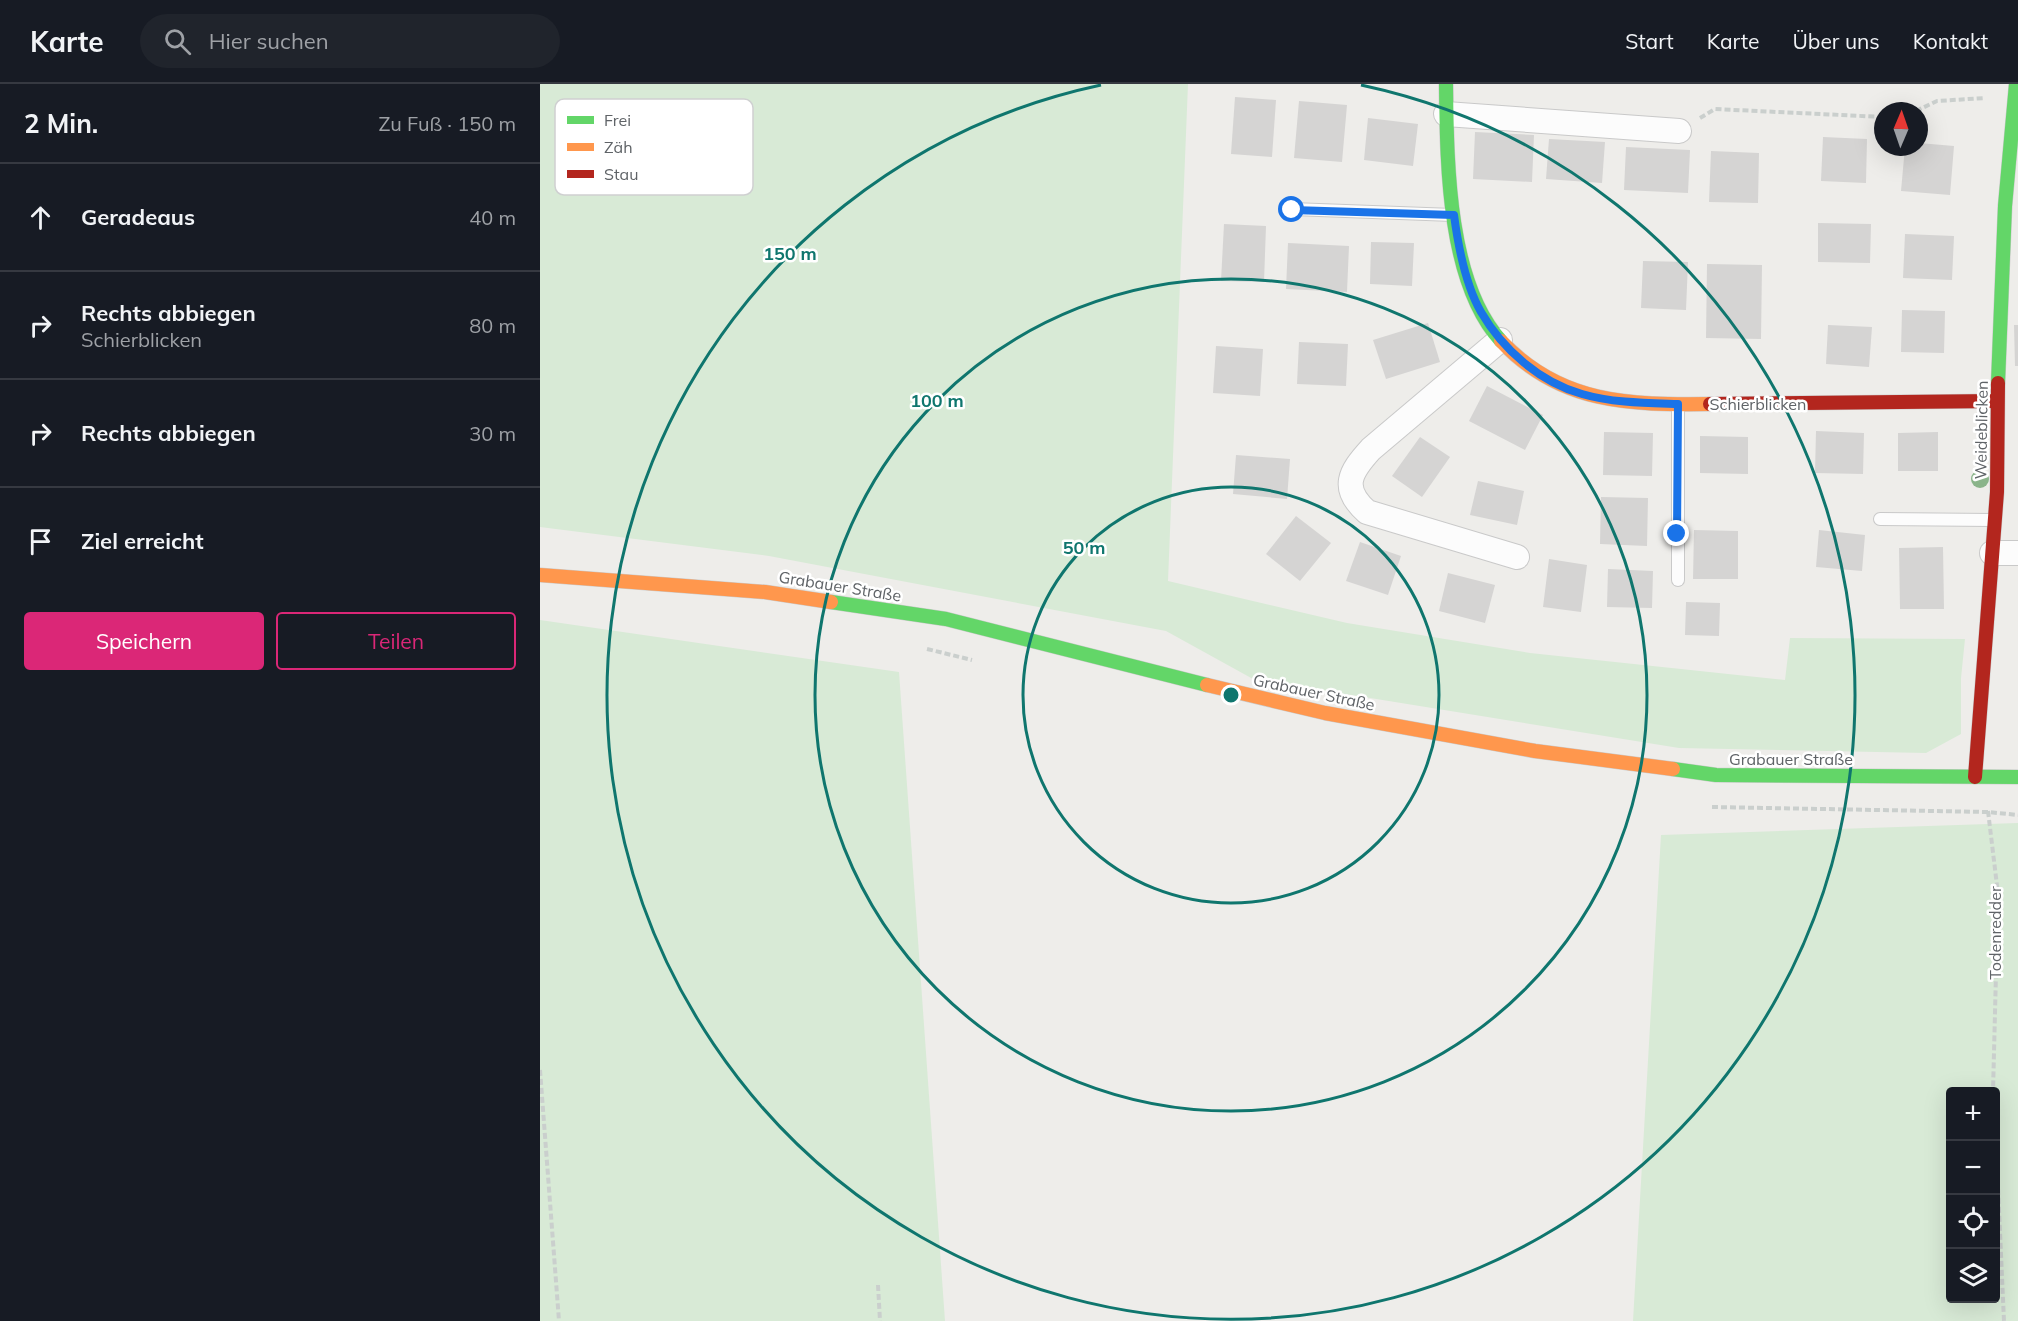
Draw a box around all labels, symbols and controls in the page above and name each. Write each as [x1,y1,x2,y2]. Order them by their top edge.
search box [140,14,560,68]
text: Karte [30,24,104,59]
icon: search [161,25,194,58]
text: Hier suchen [209,27,329,55]
text: Start [1625,28,1674,54]
text: Karte [1707,28,1759,54]
text: Über uns [1792,28,1880,54]
text: Kontakt [1913,28,1988,54]
legend [555,99,753,195]
north arrow [1874,102,1928,156]
text: 2 Min. [24,107,98,140]
text: Frei [604,110,631,130]
text: Zu Fuß · 150 m [378,111,516,136]
text: Zäh [604,137,633,157]
text: Stau [604,164,638,184]
route start [1278,196,1304,222]
icon: ahead [24,201,57,234]
text: Geradeaus [81,203,195,231]
text: 40 m [469,205,516,230]
text: 150 m [763,242,817,265]
text: Rechts abbiegen [81,299,256,327]
icon: right [24,309,57,342]
text: 80 m [469,313,516,338]
text: Schierblicken [81,327,202,352]
street label: Weideblicken [1970,380,1992,480]
text: 100 m [910,389,964,412]
street label: Schierblicken [1710,394,1806,414]
icon: right [24,417,57,450]
text: Rechts abbiegen [81,419,256,447]
text: 30 m [469,421,516,446]
route end [1663,520,1689,546]
icon: arrive [24,525,57,558]
text: Ziel erreicht [81,527,204,555]
text: 50 m [1063,536,1105,559]
street label: Grabauer Straße [777,566,903,606]
button: Speichern [24,612,264,670]
button: Teilen [276,612,516,670]
street label: Grabauer Straße [1251,669,1377,715]
centre of rings [1221,685,1241,705]
street label: Grabauer Straße [1729,749,1853,769]
street label: Todenredder [1985,886,2005,980]
map controls [1946,1087,2000,1303]
button: + [1946,1087,2000,1141]
button: − [1946,1141,2000,1195]
button: locate [1946,1195,2000,1249]
button: layers [1946,1249,2000,1303]

